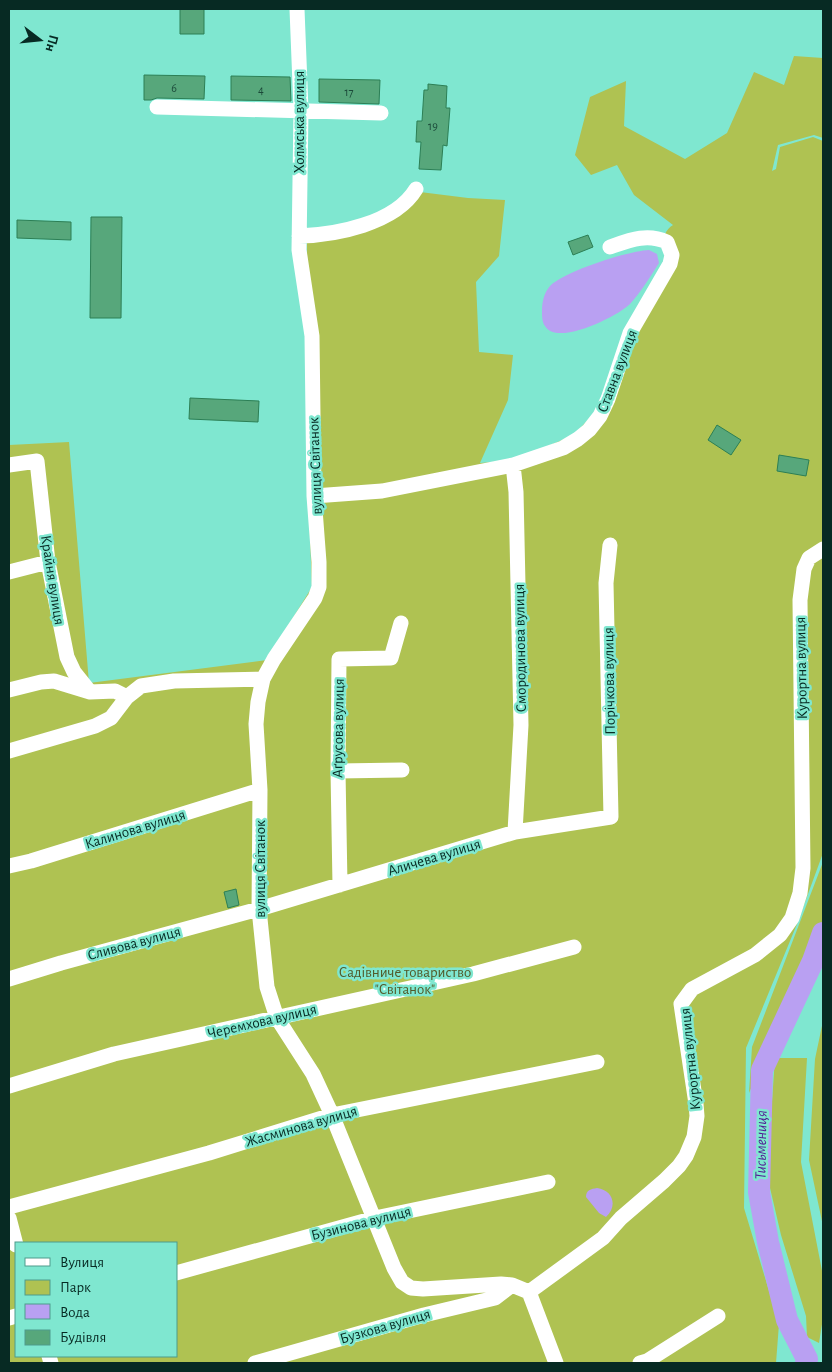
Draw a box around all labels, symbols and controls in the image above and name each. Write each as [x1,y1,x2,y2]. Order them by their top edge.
north arrow [15,15,65,65]
text: Пн [42,33,61,53]
street label: Холмська вулиця [292,71,307,173]
house number: 6 [171,82,177,94]
house number: 4 [258,84,264,96]
house number: 17 [344,86,354,98]
house number: 19 [428,120,438,132]
street label: Ставна вулиця [595,328,640,414]
street label: вулиця Світанок [306,417,325,515]
street label: Крайня вулиця [38,534,67,626]
street label: Смородинова вулиця [512,584,529,712]
street label: Курортна вулиця [793,617,810,719]
street label: Порічкова вулиця [601,627,618,735]
street label: Аґрусова вулиця [330,678,347,778]
street label: Калинова вулиця [83,807,187,852]
street label: вулиця Світанок [253,820,268,918]
street label: Аличева вулиця [386,836,482,879]
street label: Сливова вулиця [86,924,182,963]
park label: Садівниче товариство "Світанок" [339,965,471,997]
street label: Черемхова вулиця [206,1002,318,1041]
street label: Курортна вулиця [678,1007,703,1111]
street label: Жасминова вулиця [243,1103,359,1150]
water label: Тисьмениця [752,1110,770,1180]
street label: Бузинова вулиця [310,1204,413,1243]
legend [15,1242,178,1357]
text: Вулиця [60,1255,104,1270]
text: Парк [60,1280,91,1295]
text: Вода [60,1305,90,1320]
street label: Бузкова вулиця [338,1306,432,1347]
text: Будівля [60,1330,106,1345]

